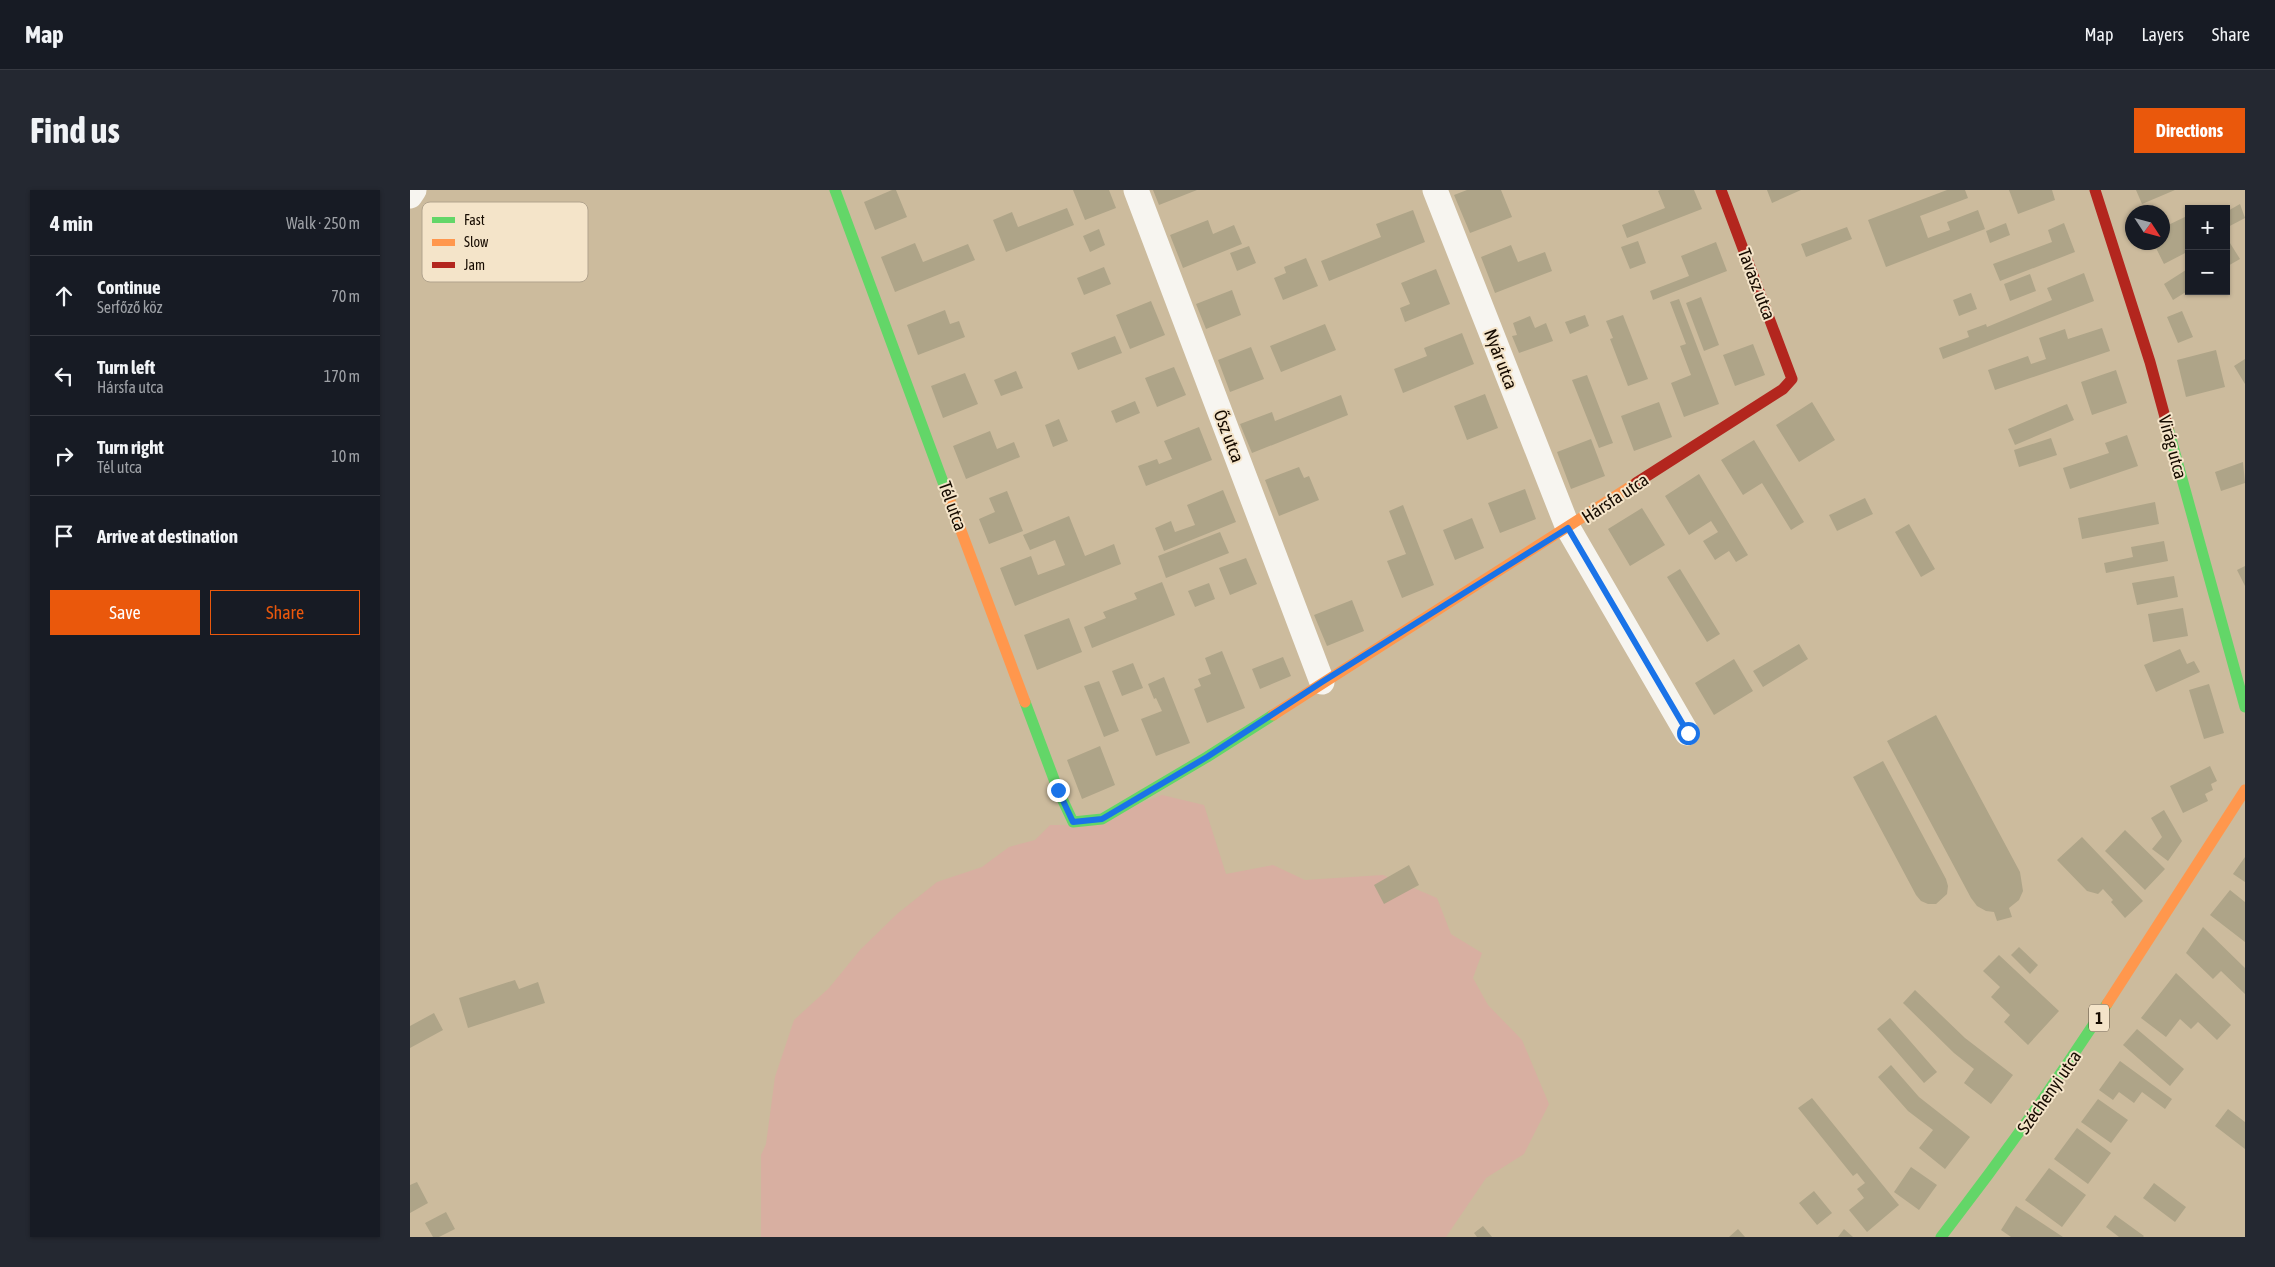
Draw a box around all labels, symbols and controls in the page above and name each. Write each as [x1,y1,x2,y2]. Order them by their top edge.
text: Map [25,21,64,48]
text: Map [2084,24,2113,45]
text: Layers [2141,24,2184,45]
text: Share [2212,24,2250,45]
button: Directions [2134,108,2245,153]
text: Find us [30,110,120,150]
legend [422,202,588,282]
north arrow [2125,205,2170,250]
map controls [2185,205,2230,295]
button: + [2185,205,2230,250]
text: 4 min [50,211,93,235]
text: Fast [464,212,485,228]
text: Walk · 250 m [286,214,360,232]
text: Slow [464,234,489,250]
street label: Tavasz utca [1734,245,1780,323]
button: − [2185,250,2230,295]
text: Jam [464,257,485,273]
text: Continue [97,276,161,298]
icon: ahead [50,282,78,310]
text: 70 m [331,287,360,305]
text: Serfőző köz [97,298,162,316]
street label: Nyár utca [1480,326,1522,392]
text: Turn left [97,356,155,378]
icon: left [50,362,78,390]
text: 170 m [324,367,360,385]
text: Hársfa utca [97,378,164,396]
street label: Ősz utca [1209,407,1249,465]
street label: Virág utca [2154,413,2192,481]
text: Turn right [97,436,164,458]
icon: right [50,442,78,470]
text: 10 m [331,447,360,465]
text: Tél utca [97,458,142,476]
street label: Hársfa utca [1578,469,1652,527]
street label: Tél utca [934,478,972,534]
icon: arrive [50,522,78,550]
text: Arrive at destination [97,525,238,547]
button: Save [50,590,200,635]
button: Share [210,590,360,635]
route start [1677,722,1700,745]
route end [1047,779,1070,802]
road number: 1 [2089,1004,2109,1031]
street label: Széchenyi utca [2013,1046,2085,1138]

